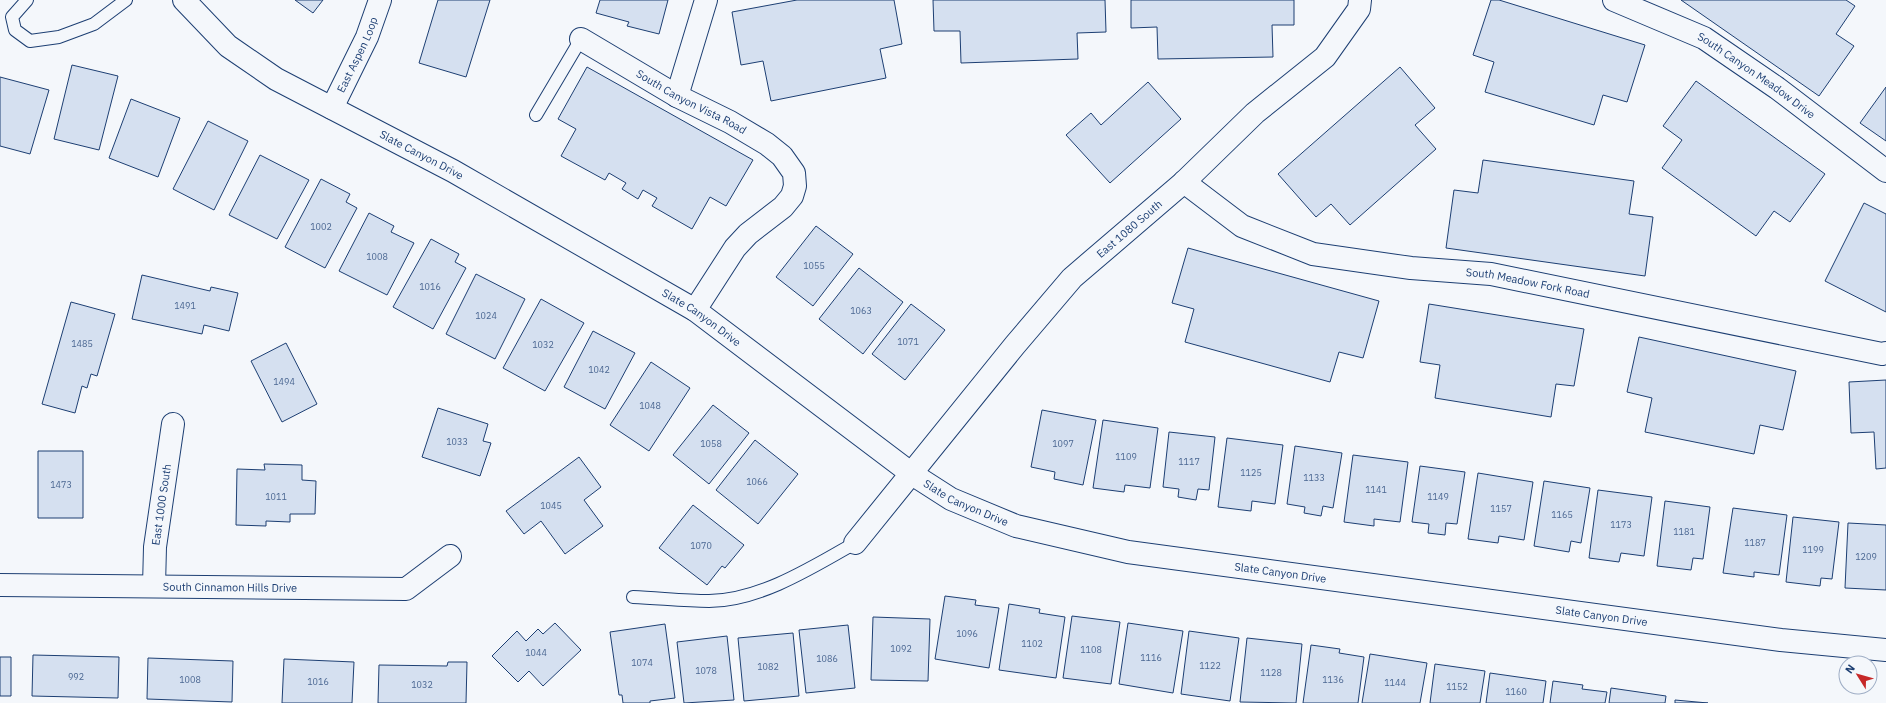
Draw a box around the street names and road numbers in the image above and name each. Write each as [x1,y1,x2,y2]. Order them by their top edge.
street label: East Aspen Loop [334,15,381,95]
street label: South Canyon Meadow Drive [1696,29,1818,122]
street label: South Canyon Vista Road [634,66,749,137]
street label: Slate Canyon Drive [377,127,466,183]
street label: East 1080 South [1094,197,1165,261]
street label: South Meadow Fork Road [1465,265,1591,301]
street label: Slate Canyon Drive [660,286,744,349]
street label: East 1000 South [148,463,174,546]
street label: Slate Canyon Drive [921,476,1011,529]
street label: Slate Canyon Drive [1234,559,1327,586]
street label: South Cinnamon Hills Drive [163,580,297,595]
street label: Slate Canyon Drive [1555,603,1648,629]

